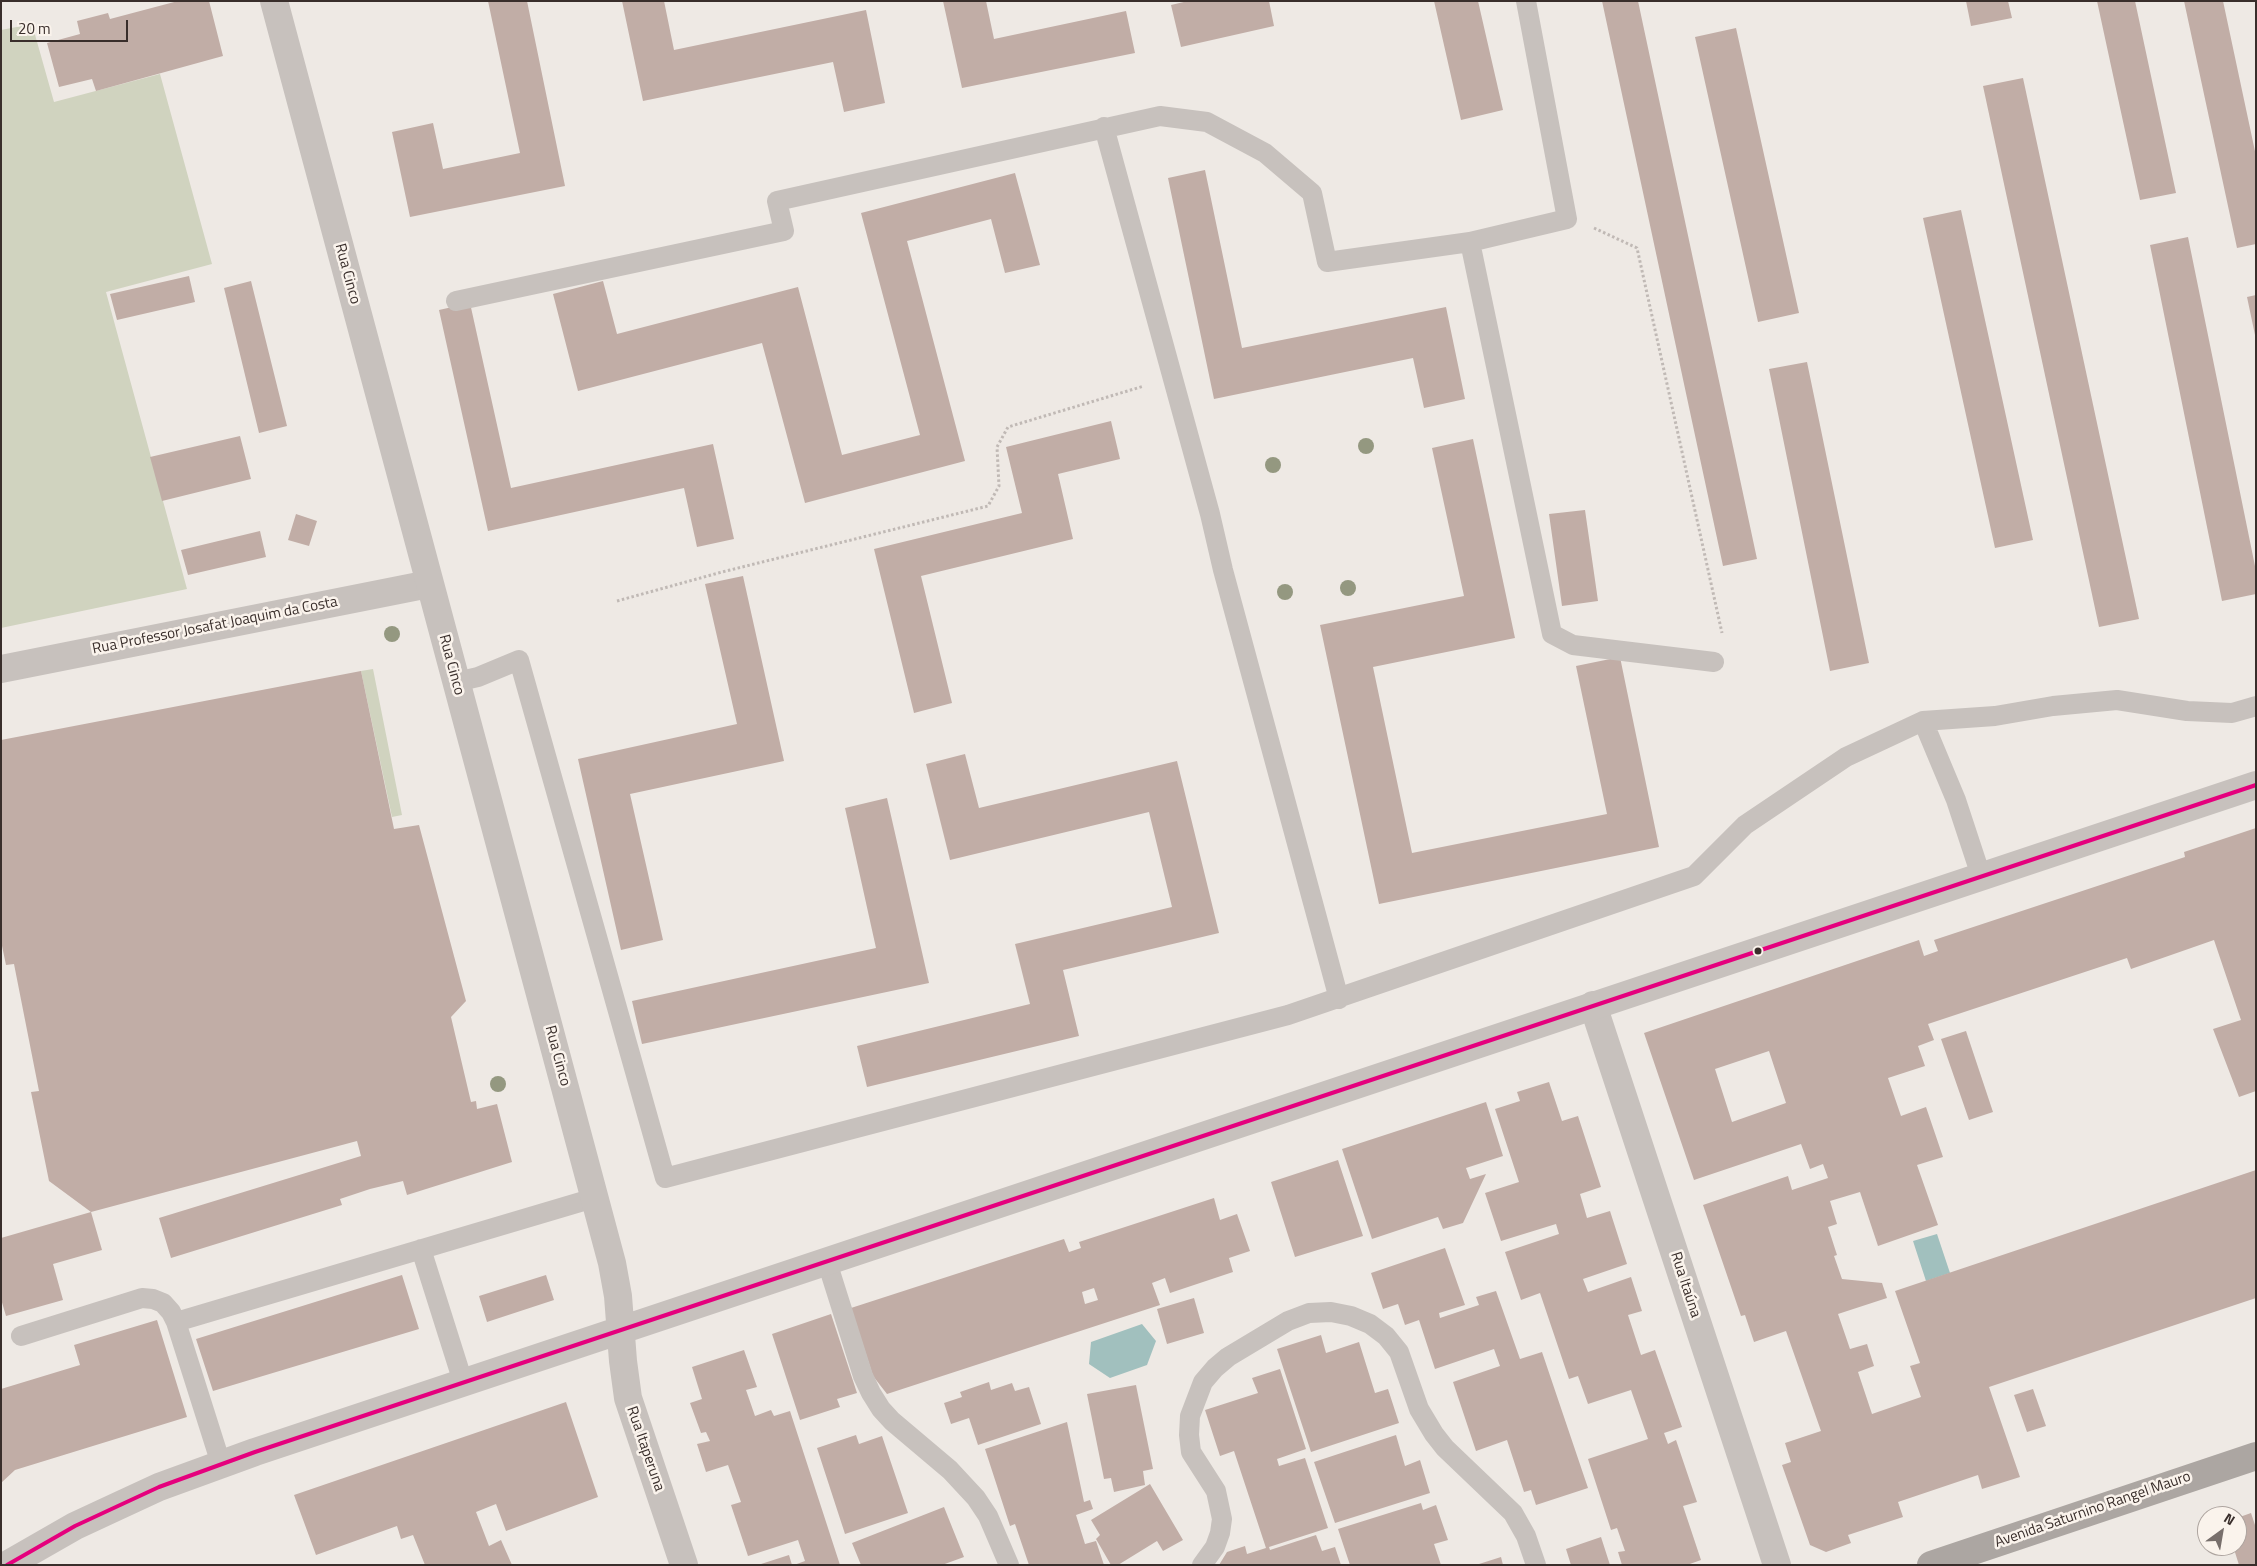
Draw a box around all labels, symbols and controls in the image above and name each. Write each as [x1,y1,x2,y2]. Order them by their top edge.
scale bar [12,10,130,42]
text: 20 m [18,17,51,40]
street label: Rua Cinco [330,242,364,306]
street label: Rua Professor Josafat Joaquim da Costa [91,593,339,659]
street label: Rua Cinco [434,633,468,697]
unlabelled marker [1753,946,1763,956]
street label: Rua Cinco [540,1024,574,1088]
street label: Rua Itaúna [1666,1250,1704,1320]
street label: Rua Itaperuna [622,1404,668,1494]
street label: Avenida Saturnino Rangel Mauro [1993,1468,2193,1552]
north arrow [2197,1506,2247,1556]
text: N [2220,1507,2239,1530]

